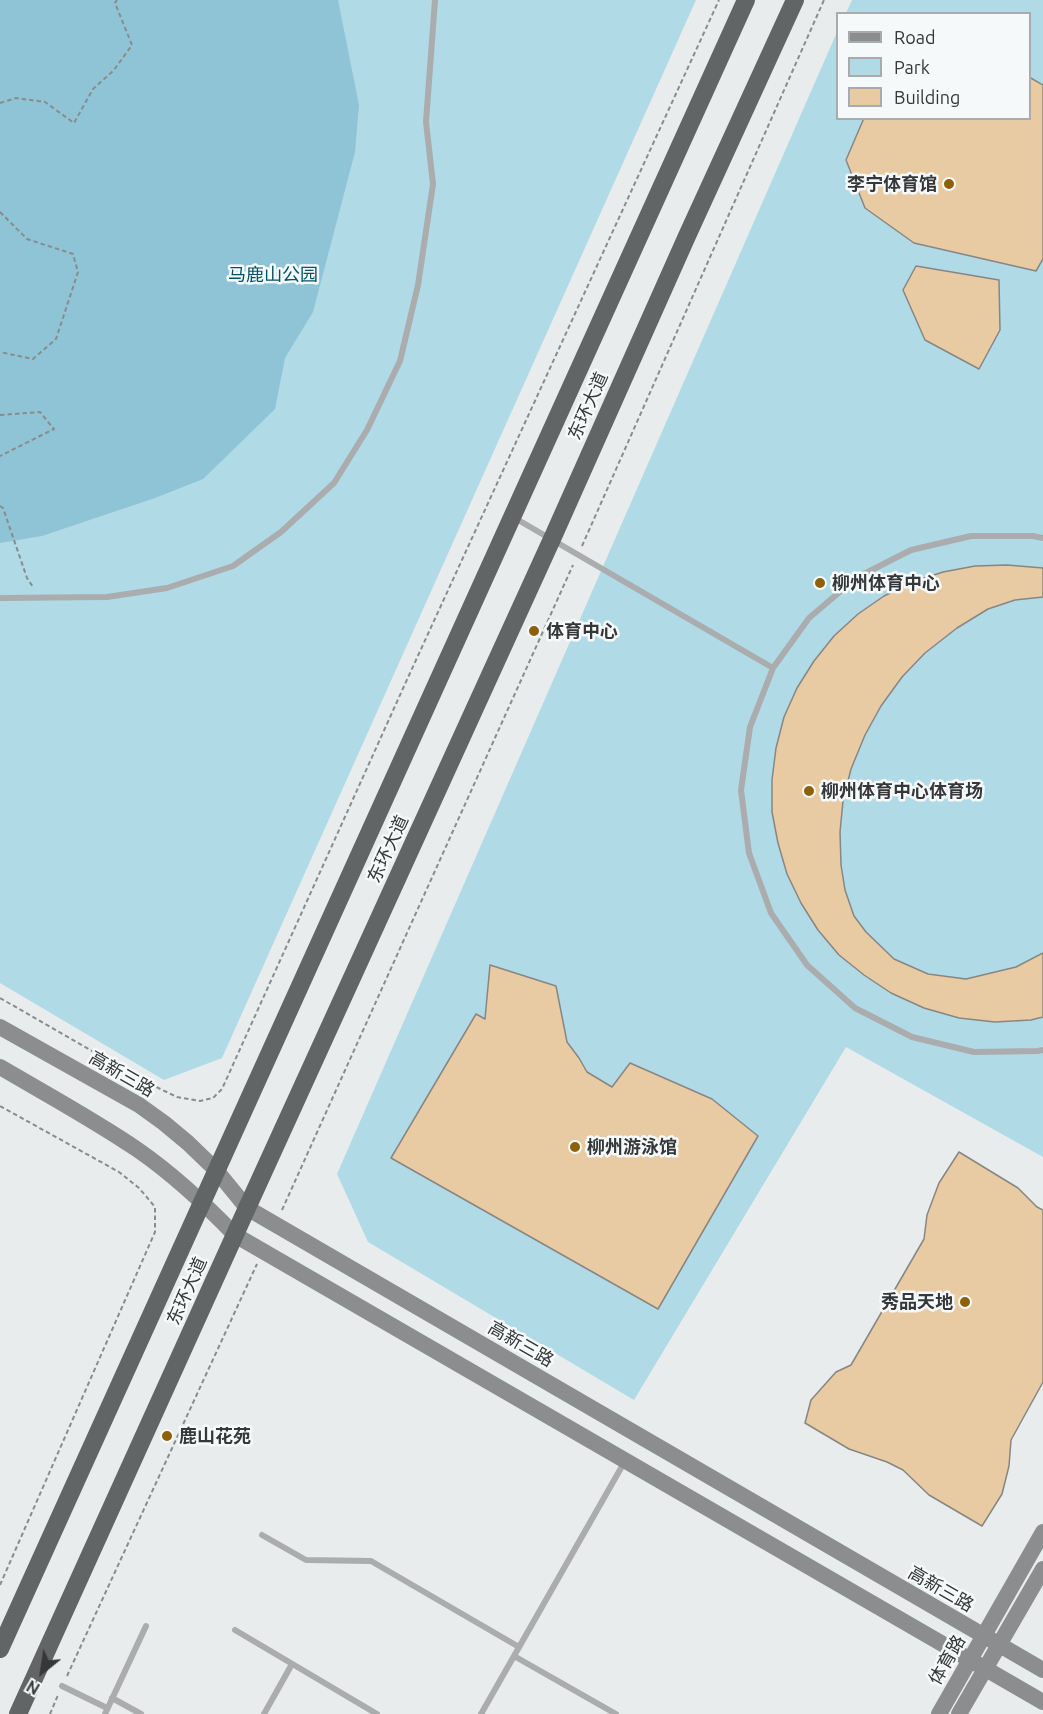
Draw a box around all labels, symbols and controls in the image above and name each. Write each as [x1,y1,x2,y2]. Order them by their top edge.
legend [836,12,1031,120]
text: Road [894,27,936,47]
text: Park [894,57,930,77]
text: Building [894,87,960,107]
place label: 李宁体育馆 [847,173,937,195]
marker: 李宁体育馆 [942,177,956,191]
park label: 马鹿山公园 [228,264,318,286]
street label: 东环大道 [563,369,613,443]
place label: 柳州体育中心 [832,572,940,594]
marker: 柳州体育中心 [813,576,827,590]
place label: 体育中心 [546,620,618,642]
marker: 体育中心 [527,624,541,638]
place label: 柳州体育中心体育场 [821,780,983,802]
marker: 柳州体育中心体育场 [802,784,816,798]
street label: 东环大道 [363,812,413,886]
street label: 高新三路 [85,1047,159,1101]
place label: 柳州游泳馆 [587,1136,677,1158]
marker: 柳州游泳馆 [568,1140,582,1154]
street label: 东环大道 [162,1254,212,1328]
place label: 秀品天地 [881,1291,953,1313]
marker: 秀品天地 [958,1295,972,1309]
street label: 高新三路 [484,1317,558,1371]
place label: 鹿山花苑 [179,1425,251,1447]
marker: 鹿山花苑 [160,1429,174,1443]
street label: 高新三路 [904,1562,978,1616]
street label: 体育路 [924,1631,970,1689]
north arrow [12,1642,72,1702]
text: N [23,1677,43,1698]

